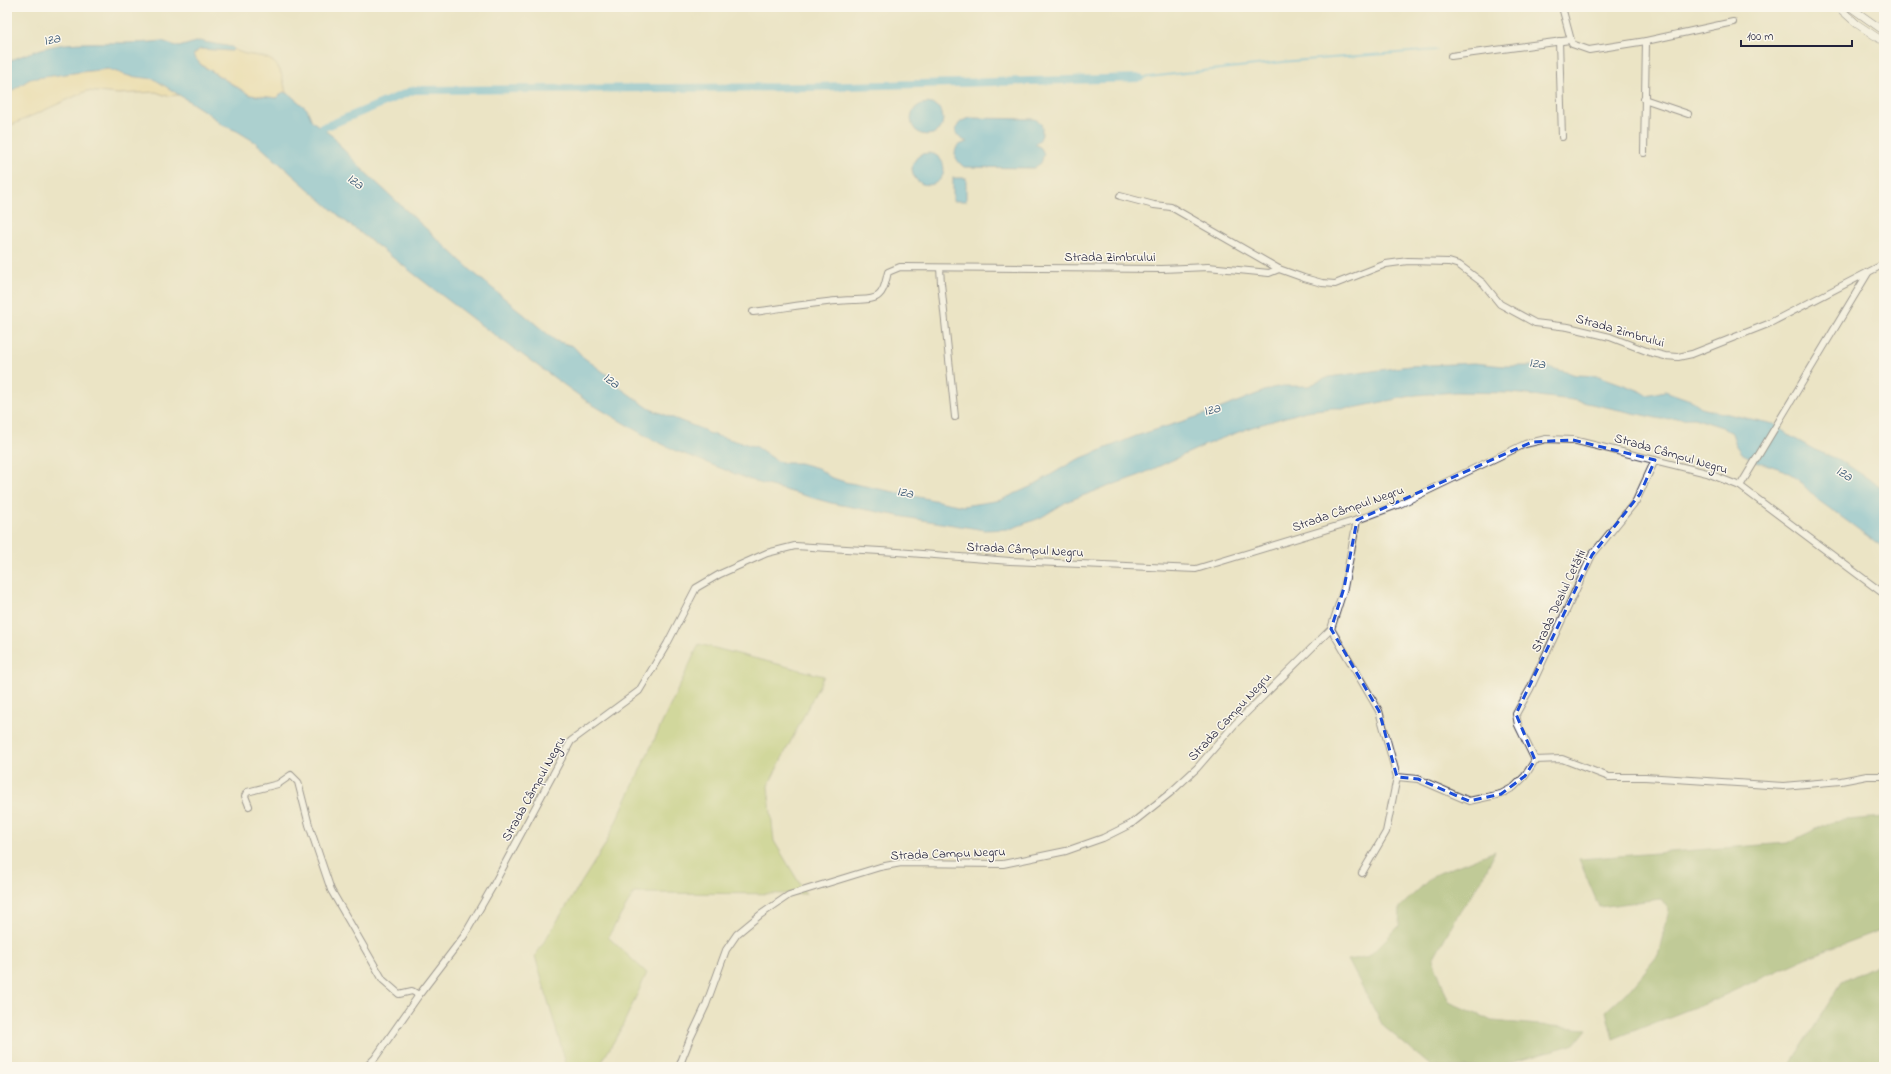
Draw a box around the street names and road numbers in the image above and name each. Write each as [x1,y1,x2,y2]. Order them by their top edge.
street label: Strada Zimbrului [1064,248,1156,267]
street label: Strada Zimbrului [1573,309,1667,353]
street label: Strada Câmpul Negru [1612,429,1730,480]
street label: Strada Câmpul Negru [1289,481,1407,538]
street label: Strada Câmpul Negru [966,537,1084,564]
street label: Strada Dealul Cetății [1527,546,1591,656]
street label: Strada Campu Negru [1184,668,1277,766]
street label: Strada Câmpul Negru [497,733,572,845]
street label: Strada Campu Negru [890,842,1006,867]

